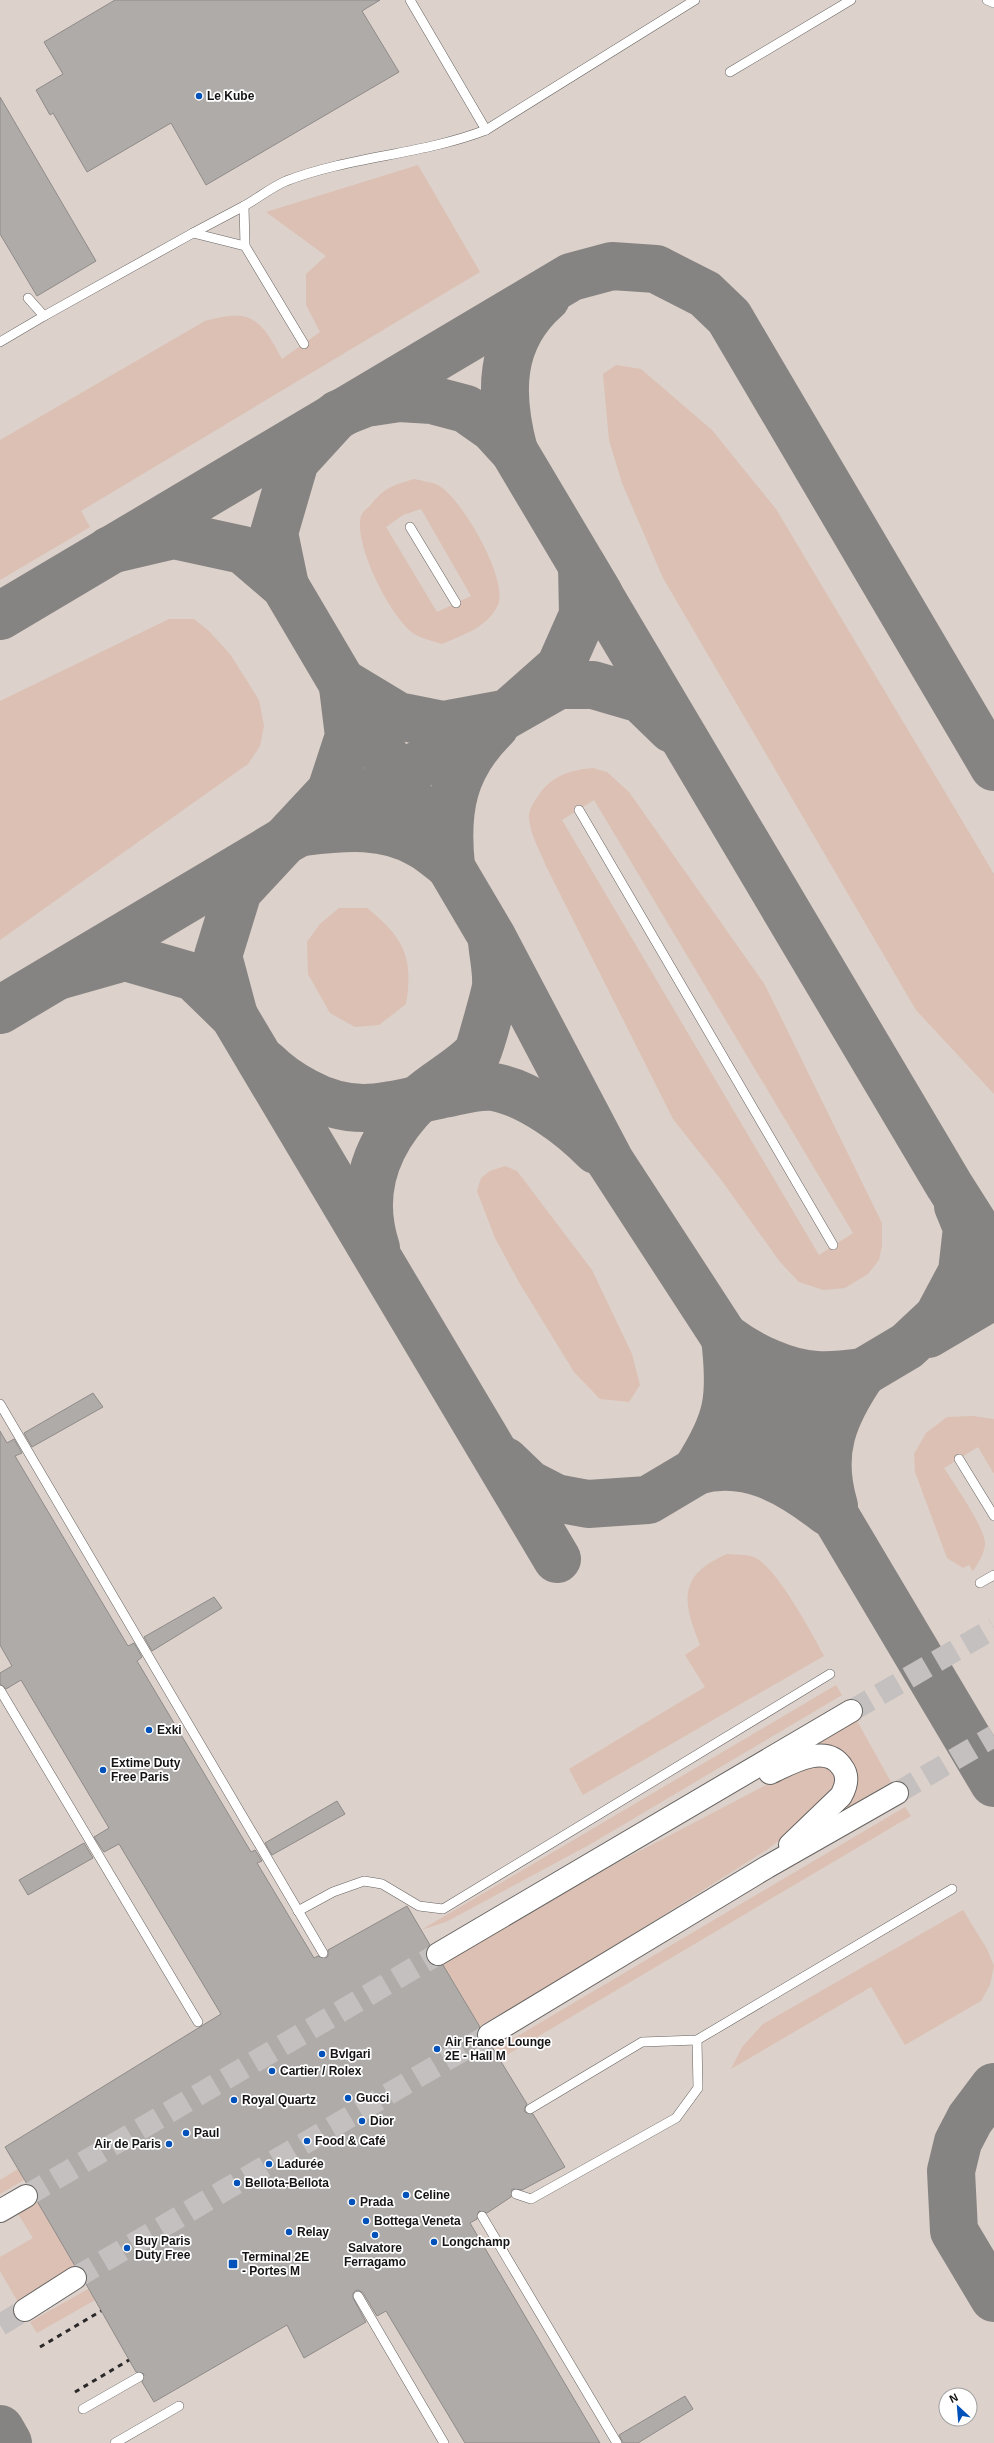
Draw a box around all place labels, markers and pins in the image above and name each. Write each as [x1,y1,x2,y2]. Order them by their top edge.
place label: Le Kube [207,89,255,103]
marker: Le Kube [194,91,204,101]
place label: Exki [157,1723,182,1737]
marker: Exki [144,1725,154,1735]
place label: Extime Duty Free Paris [111,1756,181,1784]
marker: Extime Duty Free Paris [98,1765,108,1775]
place label: Air France Lounge 2E - Hall M [445,2035,551,2063]
marker: Air France Lounge 2E - Hall M [432,2044,442,2054]
place label: Bvlgari [330,2047,371,2061]
marker: Bvlgari [317,2049,327,2059]
place label: Cartier / Rolex [280,2064,362,2078]
marker: Cartier / Rolex [267,2066,277,2076]
place label: Gucci [356,2091,389,2105]
place label: Royal Quartz [242,2093,316,2107]
marker: Gucci [343,2093,353,2103]
marker: Royal Quartz [229,2095,239,2105]
place label: Dior [370,2114,394,2128]
marker: Dior [357,2116,367,2126]
place label: Paul [194,2126,219,2140]
marker: Paul [181,2128,191,2138]
place label: Food & Café [315,2134,386,2148]
marker: Food & Café [302,2136,312,2146]
place label: Air de Paris [94,2137,161,2151]
marker: Air de Paris [164,2139,174,2149]
place label: Ladurée [277,2157,324,2171]
marker: Ladurée [264,2159,274,2169]
place label: Bellota-Bellota [245,2176,329,2190]
marker: Bellota-Bellota [232,2178,242,2188]
place label: Celine [414,2188,450,2202]
marker: Celine [401,2190,411,2200]
place label: Prada [360,2195,394,2209]
marker: Prada [347,2197,357,2207]
place label: Bottega Veneta [374,2214,461,2228]
marker: Bottega Veneta [361,2216,371,2226]
place label: Relay [297,2225,329,2239]
marker: Relay [284,2227,294,2237]
marker: Salvatore Ferragamo [370,2230,380,2240]
place label: Buy Paris Duty Free [135,2234,191,2262]
place label: Longchamp [442,2235,510,2249]
marker: Longchamp [429,2237,439,2247]
place label: Salvatore Ferragamo [344,2241,406,2269]
marker: Buy Paris Duty Free [122,2243,132,2253]
place label: Terminal 2E - Portes M [242,2250,309,2278]
marker: Terminal 2E - Portes M [227,2258,239,2270]

